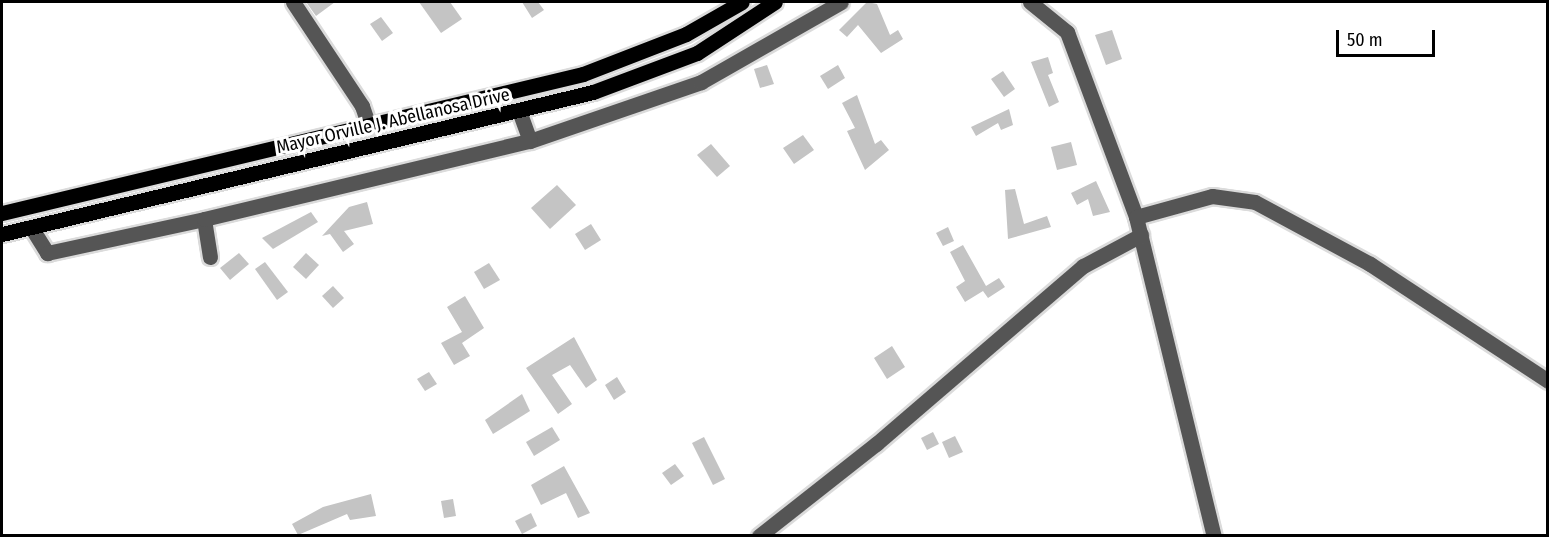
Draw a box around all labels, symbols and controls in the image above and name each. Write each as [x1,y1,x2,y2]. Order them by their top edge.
scale bar [1339,18,1438,56]
text: 50 m [1347,29,1383,51]
street label: Mayor Orville J. Abellanosa Drive [274,84,512,158]

